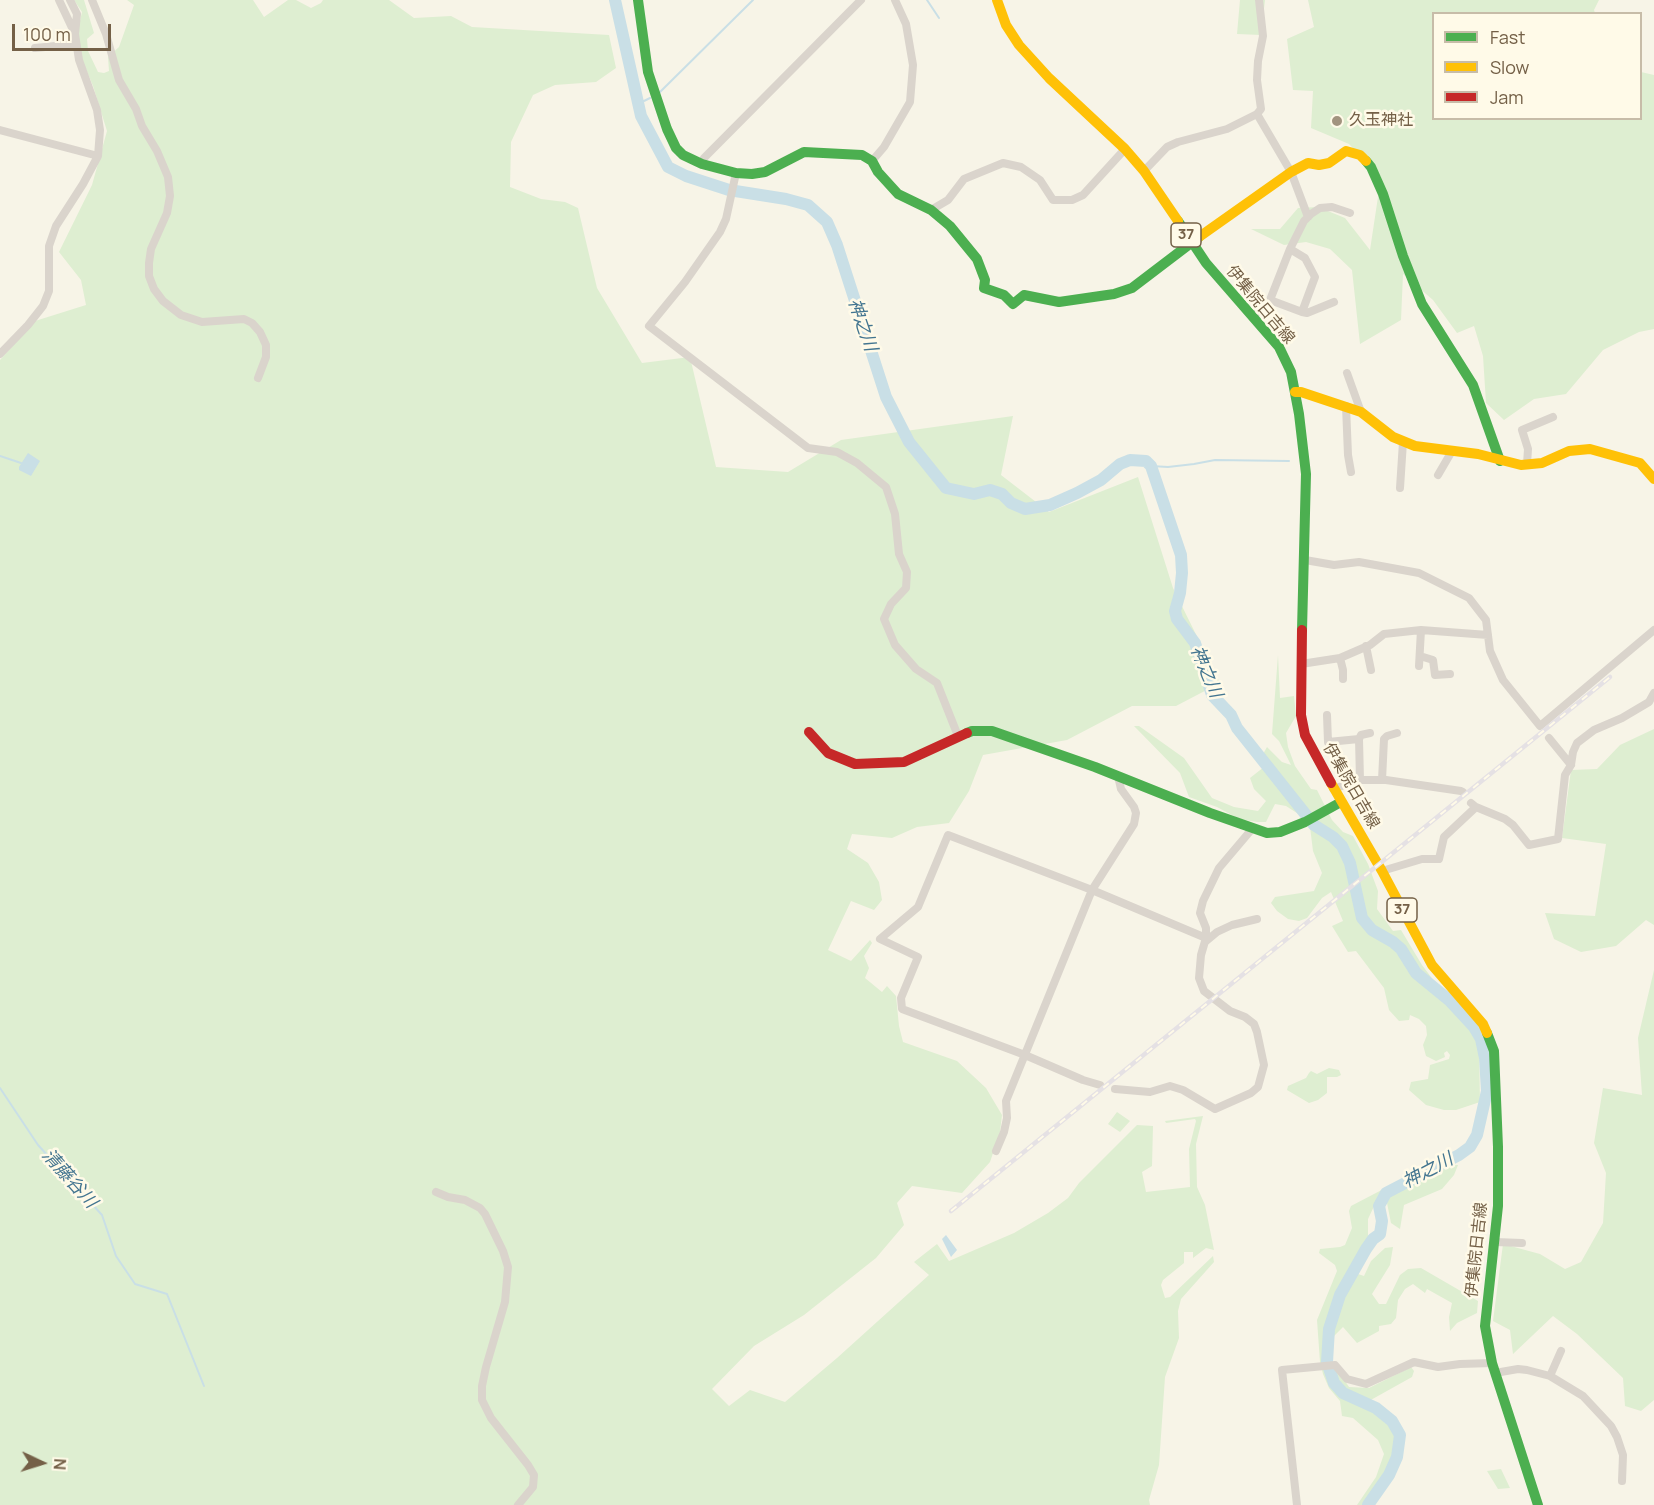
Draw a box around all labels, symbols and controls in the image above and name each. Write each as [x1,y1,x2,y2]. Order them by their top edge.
scale bar [15,12,114,50]
legend [1432,12,1642,120]
text: 100 m [23,22,71,46]
text: Fast [1490,25,1525,49]
text: Slow [1490,55,1529,79]
text: Jam [1490,85,1524,109]
place label: 久玉神社 [1349,111,1413,131]
marker: 久玉神社 [1330,114,1344,128]
road number: 37 [1171,223,1201,247]
street label: 伊集院日吉線 [1222,262,1298,348]
water label: 神之川 [843,296,881,354]
water label: 神之川 [1186,643,1226,701]
street label: 伊集院日吉線 [1319,740,1383,832]
road number: 37 [1387,898,1417,922]
water label: 清藤谷川 [37,1145,101,1213]
water label: 神之川 [1399,1149,1457,1193]
street label: 伊集院日吉線 [1462,1201,1492,1299]
north arrow [12,1433,72,1493]
text: N [49,1458,71,1471]

